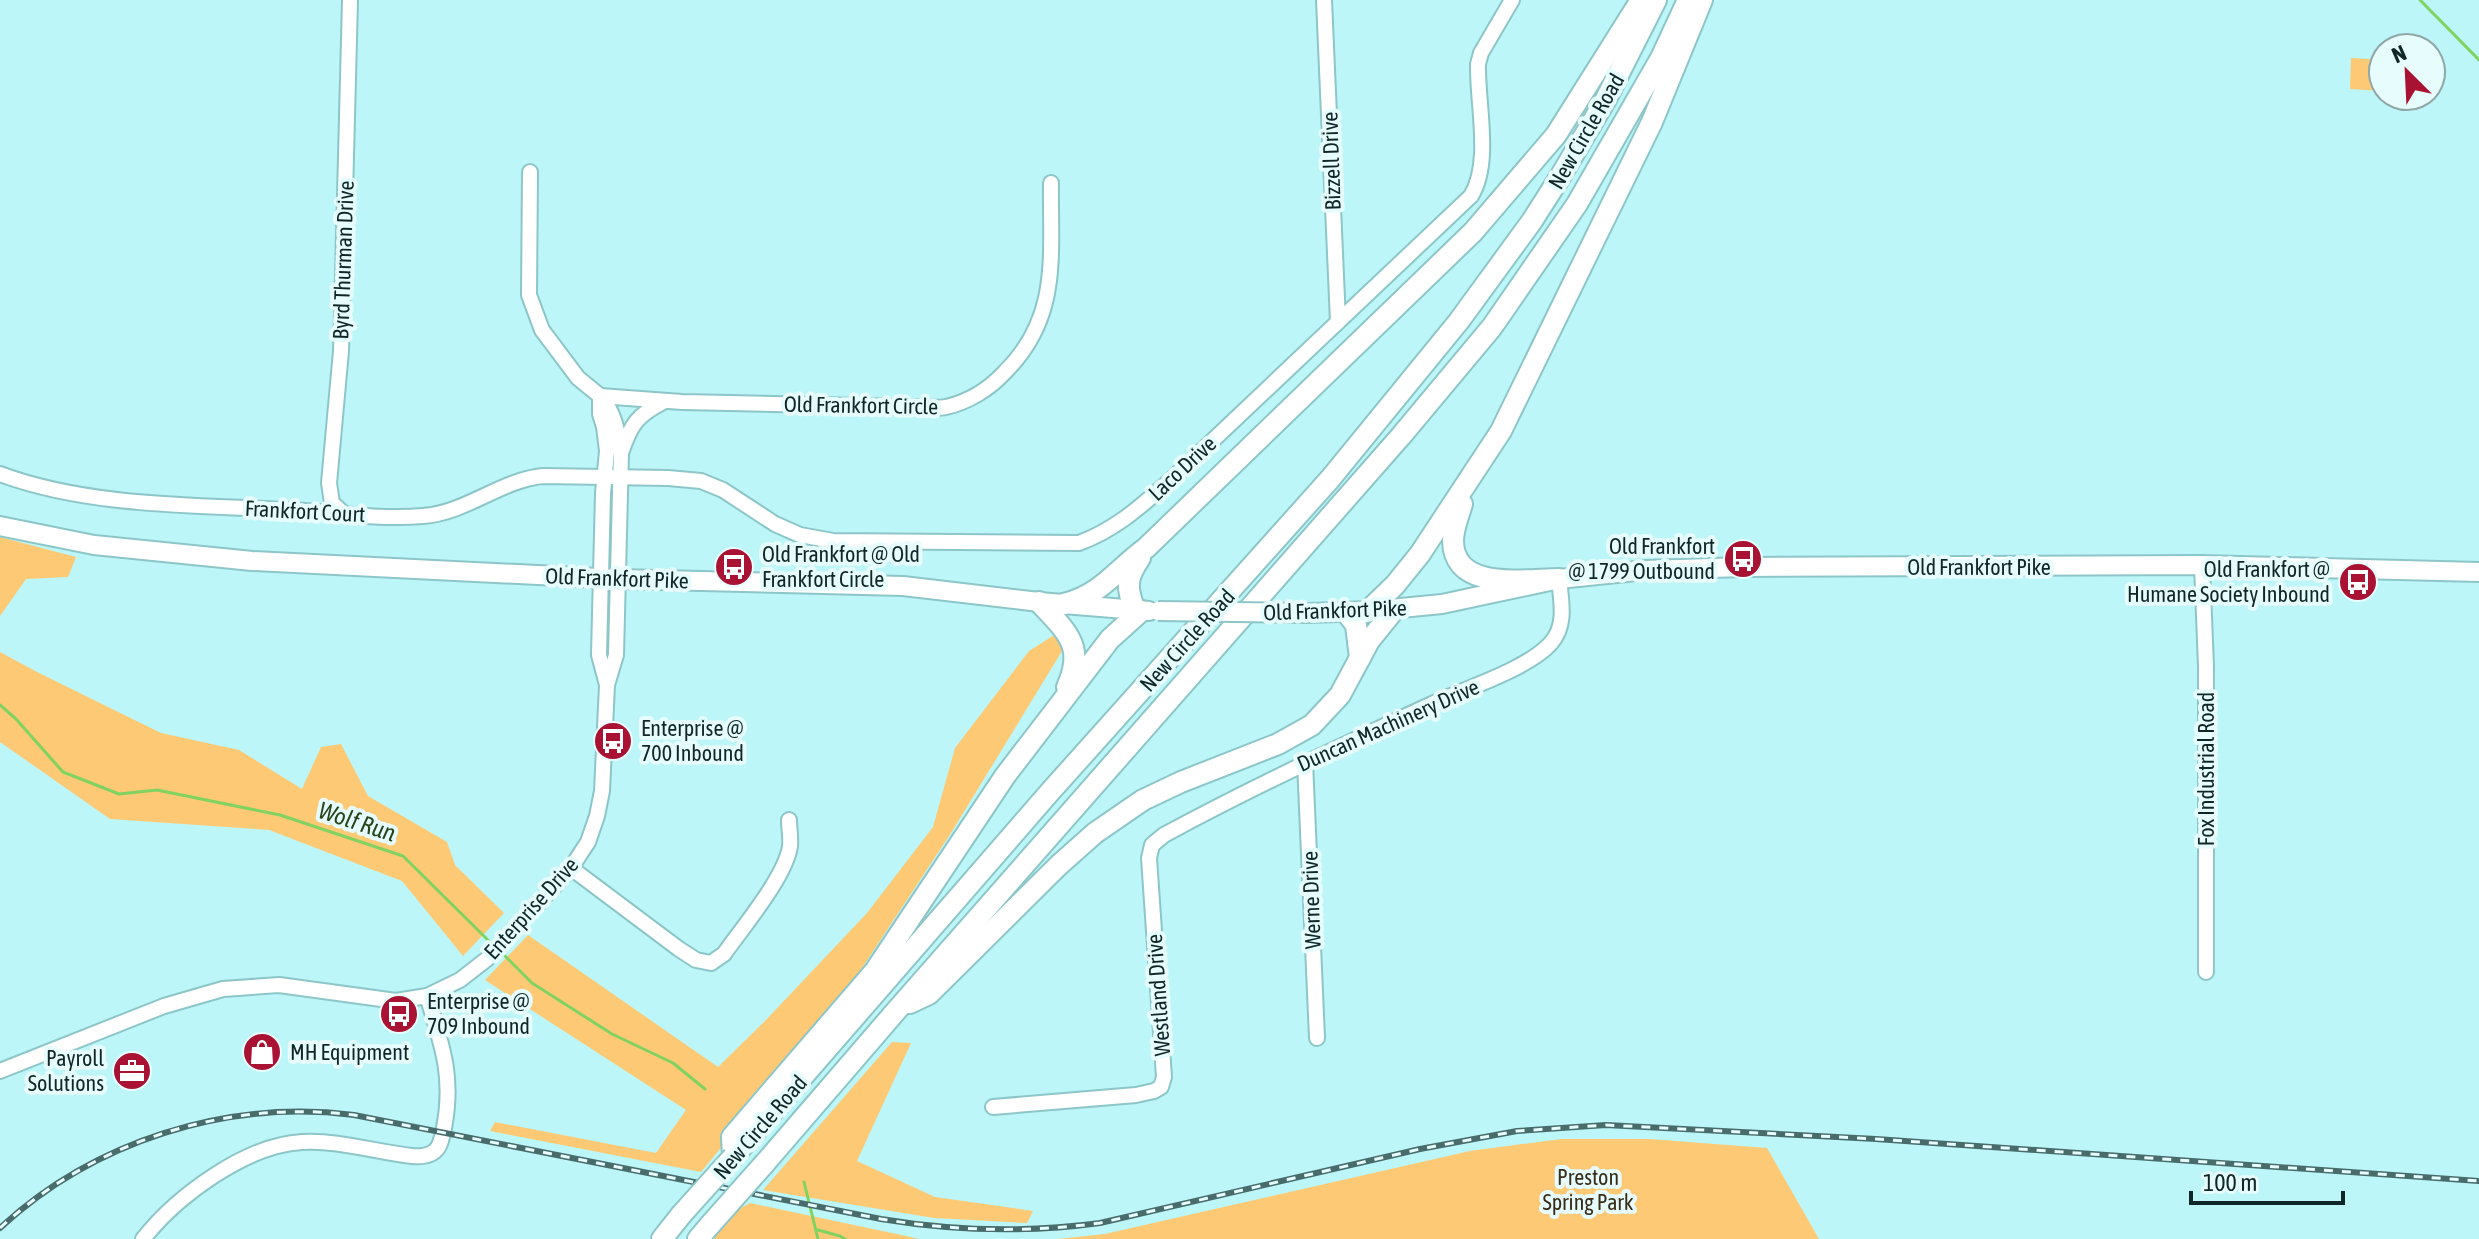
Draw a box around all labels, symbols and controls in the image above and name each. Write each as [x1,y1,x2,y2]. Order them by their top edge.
north arrow [2367,32,2447,112]
text: N [2388,39,2410,68]
street label: New Circle Road [1542,69,1630,193]
street label: Bizzell Drive [1316,111,1346,211]
street label: Byrd Thurman Drive [327,180,359,340]
street label: Old Frankfort Circle [784,391,938,419]
street label: Laco Drive [1143,430,1221,506]
street label: Frankfort Court [244,495,366,527]
place label: Old Frankfort @ 1799 Outbound [1568,533,1715,584]
bus stop icon: Old Frankfort @ 1799 Outbound [1722,538,1764,580]
place label: Old Frankfort @ Old Frankfort Circle [762,541,920,592]
bus stop icon: Old Frankfort @ Old Frankfort Circle [713,546,755,588]
street label: Old Frankfort Pike [1907,554,2051,580]
place label: Old Frankfort @ Humane Society Inbound [2127,556,2330,607]
bus stop icon: Old Frankfort @ Humane Society Inbound [2337,561,2379,603]
street label: Old Frankfort Pike [545,563,689,593]
street label: New Circle Road [1134,583,1240,697]
street label: Old Frankfort Pike [1263,595,1407,625]
street label: Duncan Machinery Drive [1293,673,1483,777]
street label: Fox Industrial Road [2193,692,2219,846]
place label: Enterprise @ 700 Inbound [641,715,744,766]
bus stop icon: Enterprise @ 700 Inbound [592,720,634,762]
water label: Wolf Run [315,796,399,847]
street label: Werne Drive [1296,850,1326,950]
street label: Enterprise Drive [478,852,584,964]
street label: Westland Drive [1141,933,1175,1057]
place label: Enterprise @ 709 Inbound [427,988,530,1039]
bus stop icon: Enterprise @ 709 Inbound [378,993,420,1035]
shop icon: MH Equipment [241,1031,283,1073]
place label: MH Equipment [290,1039,409,1065]
place label: Payroll Solutions [28,1045,104,1096]
office icon: Payroll Solutions [111,1050,153,1092]
street label: New Circle Road [708,1070,812,1184]
scale bar [2191,1155,2343,1205]
park label: Preston Spring Park [1542,1164,1634,1215]
text: 100 m [2203,1169,2257,1196]

